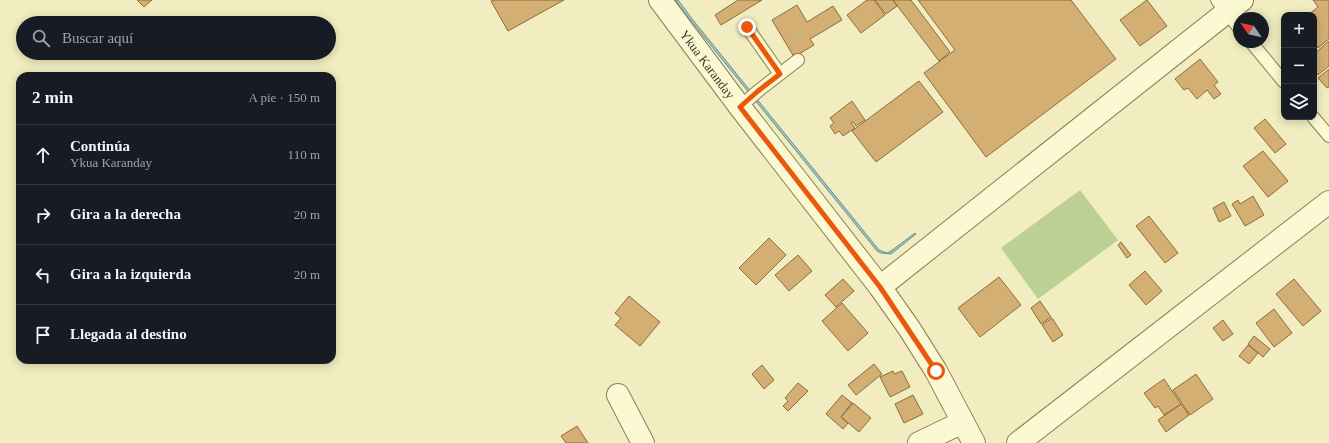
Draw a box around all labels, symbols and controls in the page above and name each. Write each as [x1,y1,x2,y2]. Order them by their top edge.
north arrow [1233,12,1269,48]
map controls [1281,12,1317,120]
button: + [1281,12,1317,48]
search box [16,16,336,60]
route end [738,18,756,36]
icon: search [30,27,52,49]
street label: Ykua Karanday [677,27,739,102]
text: Buscar aquí [62,30,133,46]
button: − [1281,48,1317,84]
button: layers [1281,84,1317,120]
text: 2 min [32,88,73,107]
text: A pie · 150 m [249,90,320,105]
text: Continúa [70,138,130,154]
icon: ahead [32,144,54,166]
text: 110 m [288,147,320,162]
text: Ykua Karanday [70,155,152,170]
icon: right [32,204,54,226]
text: Gira a la derecha [70,206,181,222]
text: 20 m [294,207,320,222]
icon: left [32,264,54,286]
text: Gira a la izquierda [70,266,191,282]
text: 20 m [294,267,320,282]
icon: arrive [32,324,54,346]
text: Llegada al destino [70,326,187,342]
route start [927,362,945,380]

